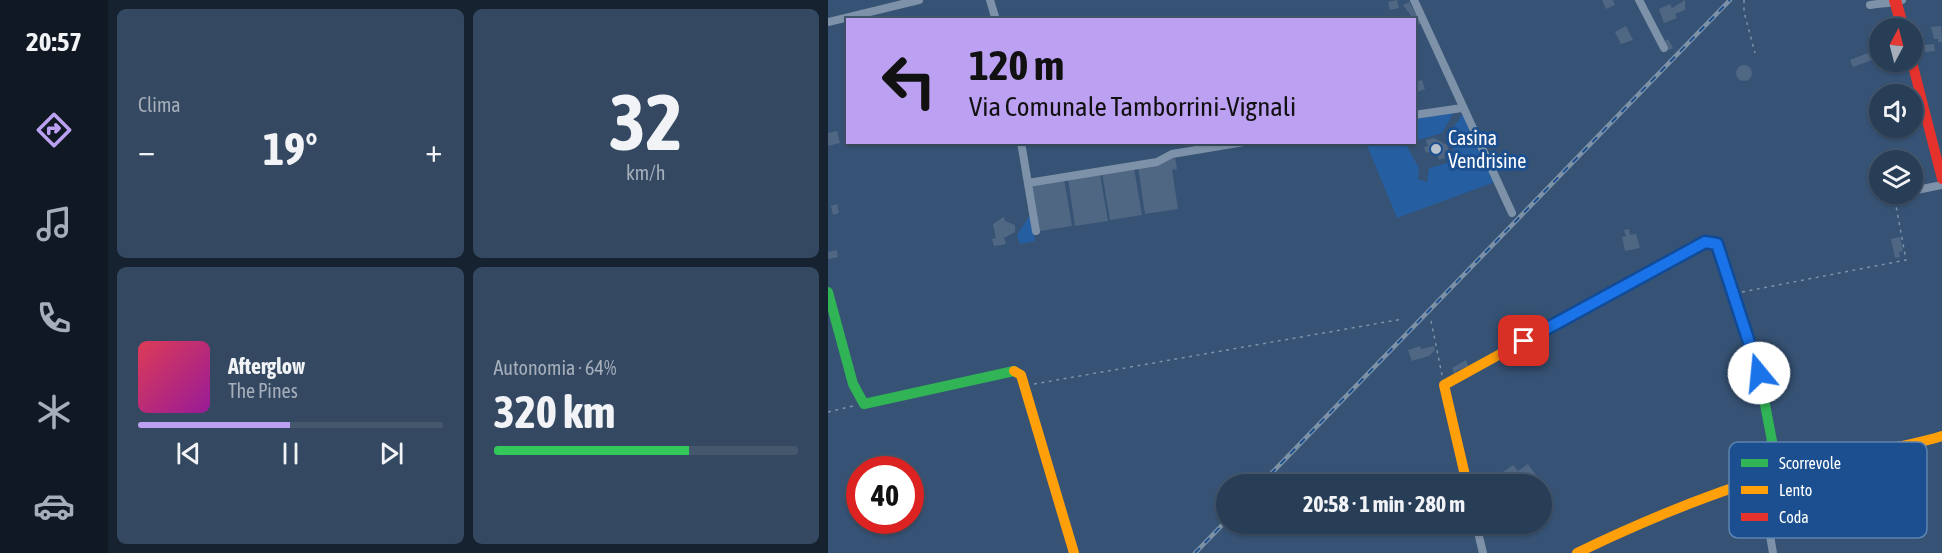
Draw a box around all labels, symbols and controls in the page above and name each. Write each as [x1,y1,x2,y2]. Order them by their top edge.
north arrow [1869,18,1923,72]
map controls [1869,18,1923,204]
text: 20:57 [26,26,82,57]
text: 120 m [969,41,1064,89]
icon: left [870,42,948,120]
text: 32 [609,77,682,167]
button: sound [1869,84,1923,138]
text: Via Comunale Tamborrini-Vignali [969,91,1296,122]
text: Clima [138,93,181,116]
icon: directions [33,109,75,151]
text: 19° [263,123,318,175]
place label: Casina Vendrisine [1448,126,1526,172]
text: − [138,131,155,169]
text: + [425,131,442,169]
marker: Casina Vendrisine [1429,142,1443,156]
button: layers [1869,150,1923,204]
text: km/h [626,161,666,184]
icon: music [33,203,75,245]
icon: phone [33,297,75,339]
pin [1498,315,1549,366]
icon: arrive [1507,324,1540,357]
position arrow [1727,341,1791,405]
text: Afterglow [228,353,305,379]
text: Autonomia · 64% [494,356,616,379]
text: The Pines [228,379,298,402]
text: 320 km [494,386,615,438]
icon: climate [33,391,75,433]
icon: previous [172,437,205,470]
icon: pause [274,437,307,470]
icon: next [375,437,408,470]
legend [1729,442,1927,538]
text: Scorrevole [1779,454,1841,472]
speed limit sign: 40 [846,456,924,534]
text: Lento [1779,481,1812,499]
icon: car [33,485,75,527]
text: 20:58 · 1 min · 280 m [1303,491,1465,517]
text: Coda [1779,508,1809,526]

